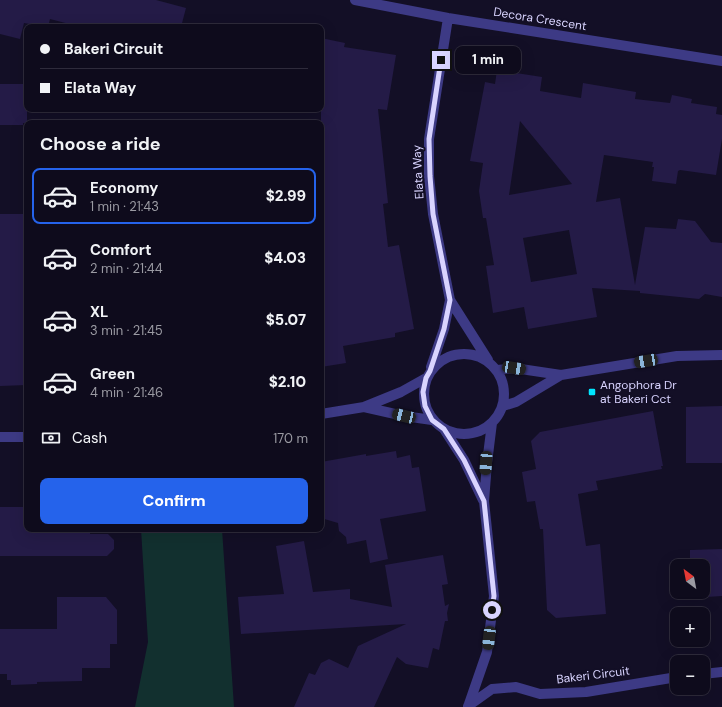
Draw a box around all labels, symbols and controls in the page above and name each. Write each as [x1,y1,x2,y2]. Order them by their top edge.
street label: Decora Crescent [492,4,588,34]
text: Bakeri Circuit [64,39,163,59]
callout: 1 min [455,46,521,74]
route end [432,51,450,69]
text: 1 min [472,51,504,68]
text: Elata Way [64,78,136,98]
text: Choose a ride [40,132,161,156]
street label: Elata Way [409,144,427,200]
icon: car [42,178,78,214]
text: Economy [90,178,158,198]
text: $2.99 [266,186,306,206]
text: 1 min · 21:43 [90,198,159,215]
icon: car [42,240,78,276]
text: Comfort [90,240,151,260]
text: $4.03 [264,248,306,268]
text: 2 min · 21:44 [90,260,163,277]
icon: car [42,302,78,338]
text: XL [90,302,108,322]
text: $5.07 [266,310,306,330]
text: 3 min · 21:45 [90,322,163,339]
car [633,353,659,369]
car [501,360,527,376]
icon: car [42,364,78,400]
text: Green [90,364,135,384]
text: $2.10 [269,372,306,392]
place label: Angophora Dr at Bakeri Cct [600,377,677,407]
text: 4 min · 21:46 [90,384,163,401]
marker: Angophora Dr at Bakeri Cct [587,387,597,397]
car [391,407,417,425]
icon: cash [40,427,62,449]
text: Cash [72,428,107,448]
text: 170 m [273,430,308,447]
car [479,451,493,475]
button: Confirm [40,478,308,524]
north arrow [670,559,710,599]
map controls [670,559,710,695]
route start [483,601,501,619]
button: + [670,607,710,647]
car [482,625,496,651]
button: − [670,655,710,695]
street label: Bakeri Circuit [555,663,631,687]

